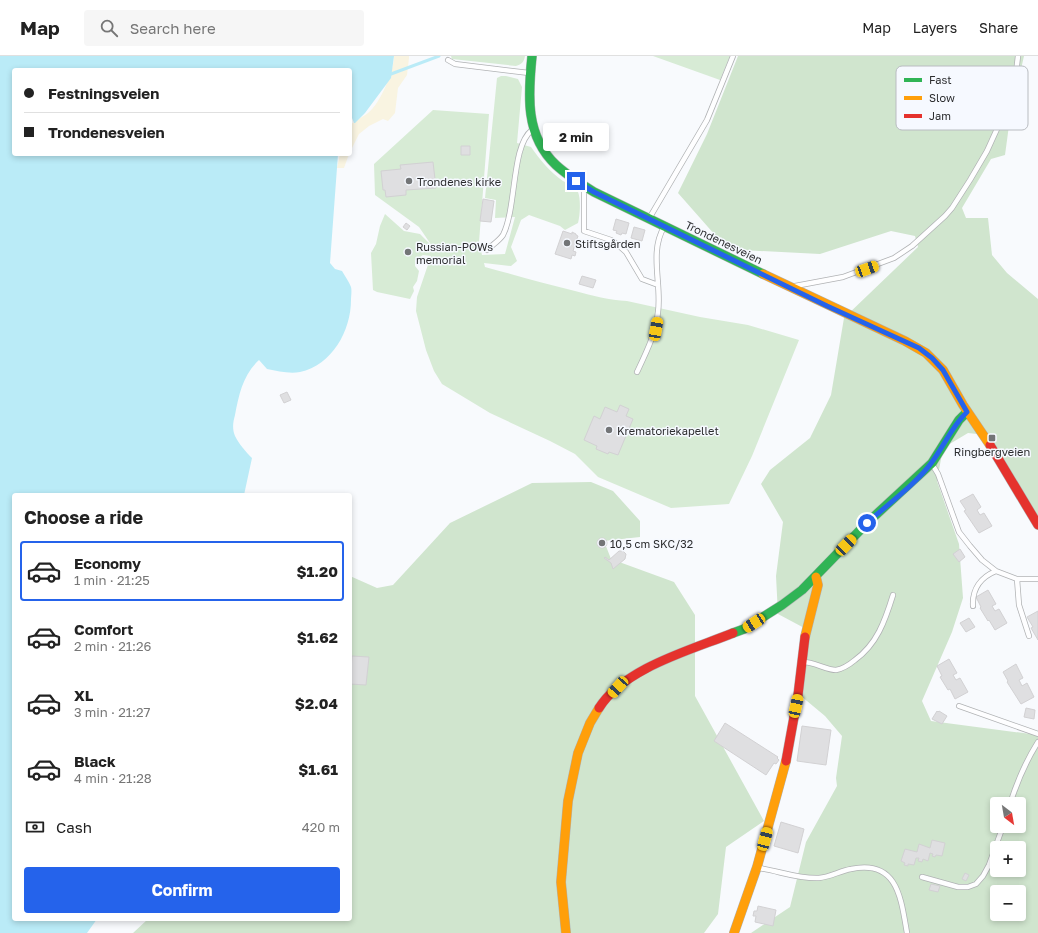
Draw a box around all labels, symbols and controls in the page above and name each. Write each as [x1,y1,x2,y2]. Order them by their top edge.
search box [84,10,364,46]
text: Map [20,16,60,39]
icon: search [98,17,120,39]
text: Search here [130,19,216,37]
text: Map [862,19,891,36]
text: Layers [913,19,957,36]
text: Share [979,19,1018,36]
legend [896,66,1028,130]
text: Fast [929,73,952,86]
text: Festningsveien [48,84,159,102]
text: Slow [929,91,955,104]
text: Jam [929,109,951,122]
text: Trondenesveien [48,123,165,141]
callout: 2 min [543,123,609,151]
text: 2 min [559,129,593,145]
route end [567,172,585,190]
place label: Trondenes kirke [417,175,501,188]
marker: Trondenes kirke [404,176,414,186]
street label: Trondenesveien [683,218,765,266]
place label: Stiftsgården [575,237,641,250]
marker: Stiftsgården [562,238,572,248]
place label: Russian-POWs memorial [416,240,493,266]
marker: Russian-POWs memorial [403,247,413,257]
car [854,259,880,279]
car [648,316,664,342]
place label: Krematoriekapellet [617,424,719,437]
marker: Krematoriekapellet [604,425,614,435]
marker: Ringbergveien [987,433,997,443]
place label: Ringbergveien [954,445,1030,458]
text: Choose a ride [24,506,143,528]
route start [858,514,876,532]
car [833,532,859,558]
place label: 10,5 cm SKC/32 [610,537,693,550]
marker: 10,5 cm SKC/32 [597,538,607,548]
icon: car [26,553,62,589]
text: Economy [74,554,141,572]
text: $1.20 [297,562,338,580]
text: 1 min · 21:25 [74,572,150,588]
car [741,611,767,635]
icon: car [26,619,62,655]
text: Comfort [74,620,133,638]
text: $1.62 [297,628,338,646]
text: 2 min · 21:26 [74,638,151,654]
car [606,674,630,700]
icon: car [26,685,62,721]
text: XL [74,686,93,704]
car [788,693,804,719]
text: $2.04 [295,694,338,712]
text: 3 min · 21:27 [74,704,150,720]
icon: car [26,751,62,787]
text: Black [74,752,116,770]
text: $1.61 [298,760,338,778]
text: 4 min · 21:28 [74,770,152,786]
north arrow [990,797,1026,833]
map controls [990,797,1026,921]
icon: cash [24,816,46,838]
text: Cash [56,818,92,836]
text: 420 m [302,819,340,835]
car [756,826,774,852]
button: + [990,841,1026,877]
button: Confirm [24,867,340,913]
button: − [990,885,1026,921]

